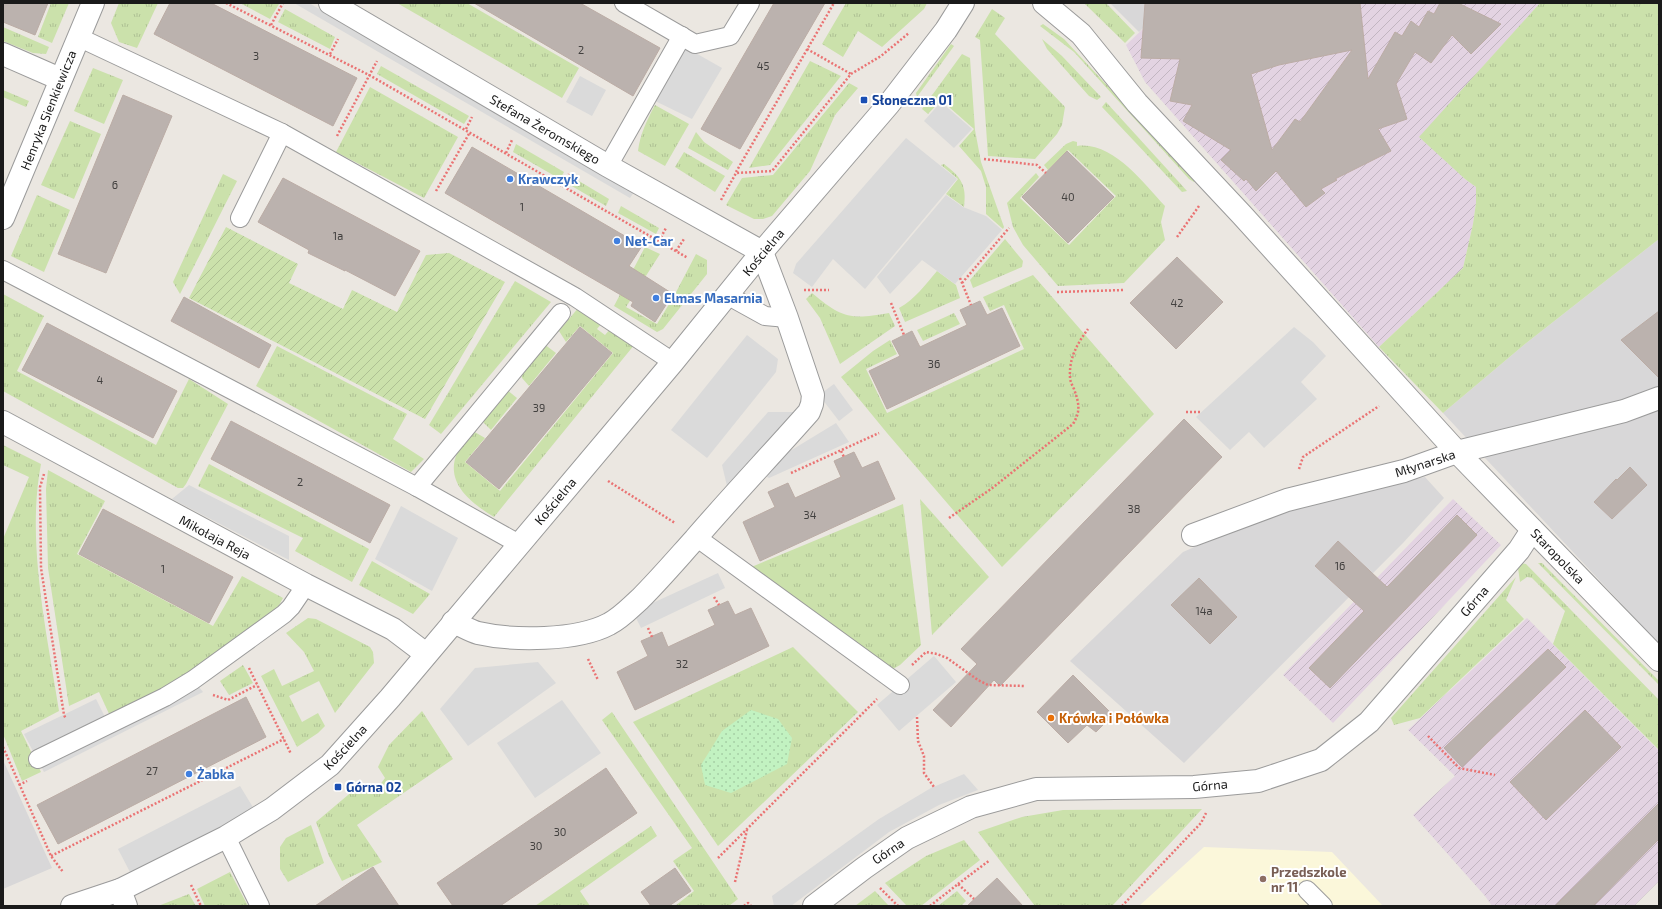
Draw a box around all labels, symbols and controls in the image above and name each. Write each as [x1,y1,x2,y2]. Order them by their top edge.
house number: 2 [578,43,584,56]
street label: Henryka Sienkiewicza [17,48,79,172]
house number: 3 [253,49,259,62]
house number: 45 [757,59,769,72]
street label: Stefana Żeromskiego [487,91,603,167]
place label: Słoneczna 01 [872,92,952,108]
marker: Słoneczna 01 [859,95,869,105]
place label: Krawczyk [518,171,579,187]
marker: Krawczyk [505,174,515,184]
house number: 6 [112,178,118,191]
house number: 40 [1061,190,1075,203]
house number: 1 [520,200,524,213]
street label: Kościelna [739,225,787,279]
house number: 1a [333,229,343,242]
place label: Net-Car [625,233,673,249]
marker: Net-Car [612,236,622,246]
place label: Elmas Masarnia [664,290,762,306]
marker: Elmas Masarnia [651,293,661,303]
house number: 42 [1171,296,1183,309]
house number: 36 [928,357,940,370]
house number: 4 [97,373,104,386]
house number: 39 [533,401,545,414]
street label: Młynarska [1393,446,1457,480]
street label: Kościelna [531,474,579,528]
house number: 2 [297,475,303,488]
house number: 38 [1128,502,1140,515]
house number: 34 [804,508,817,521]
street label: Mikołaja Reja [177,512,253,562]
street label: Staropolska [1528,525,1588,587]
house number: 16 [1335,559,1345,572]
house number: 1 [161,562,165,575]
street label: Górna [1456,582,1492,620]
house number: 14a [1195,604,1213,617]
house number: 32 [676,657,688,670]
place label: Krówka i Połówka [1059,710,1169,726]
marker: Krówka i Połówka [1046,713,1056,723]
street label: Kościelna [320,721,370,773]
house number: 27 [146,764,158,777]
place label: Żabka [197,766,234,782]
marker: Żabka [184,769,194,779]
street label: Górna [1192,775,1228,795]
place label: Górna 02 [346,779,401,795]
marker: Górna 02 [333,782,343,792]
house number: 30 [554,825,566,838]
street label: Górna [869,834,907,868]
house number: 30 [530,839,542,852]
place label: Przedszkole nr 11 [1271,864,1347,895]
marker: Przedszkole nr 11 [1258,874,1268,884]

